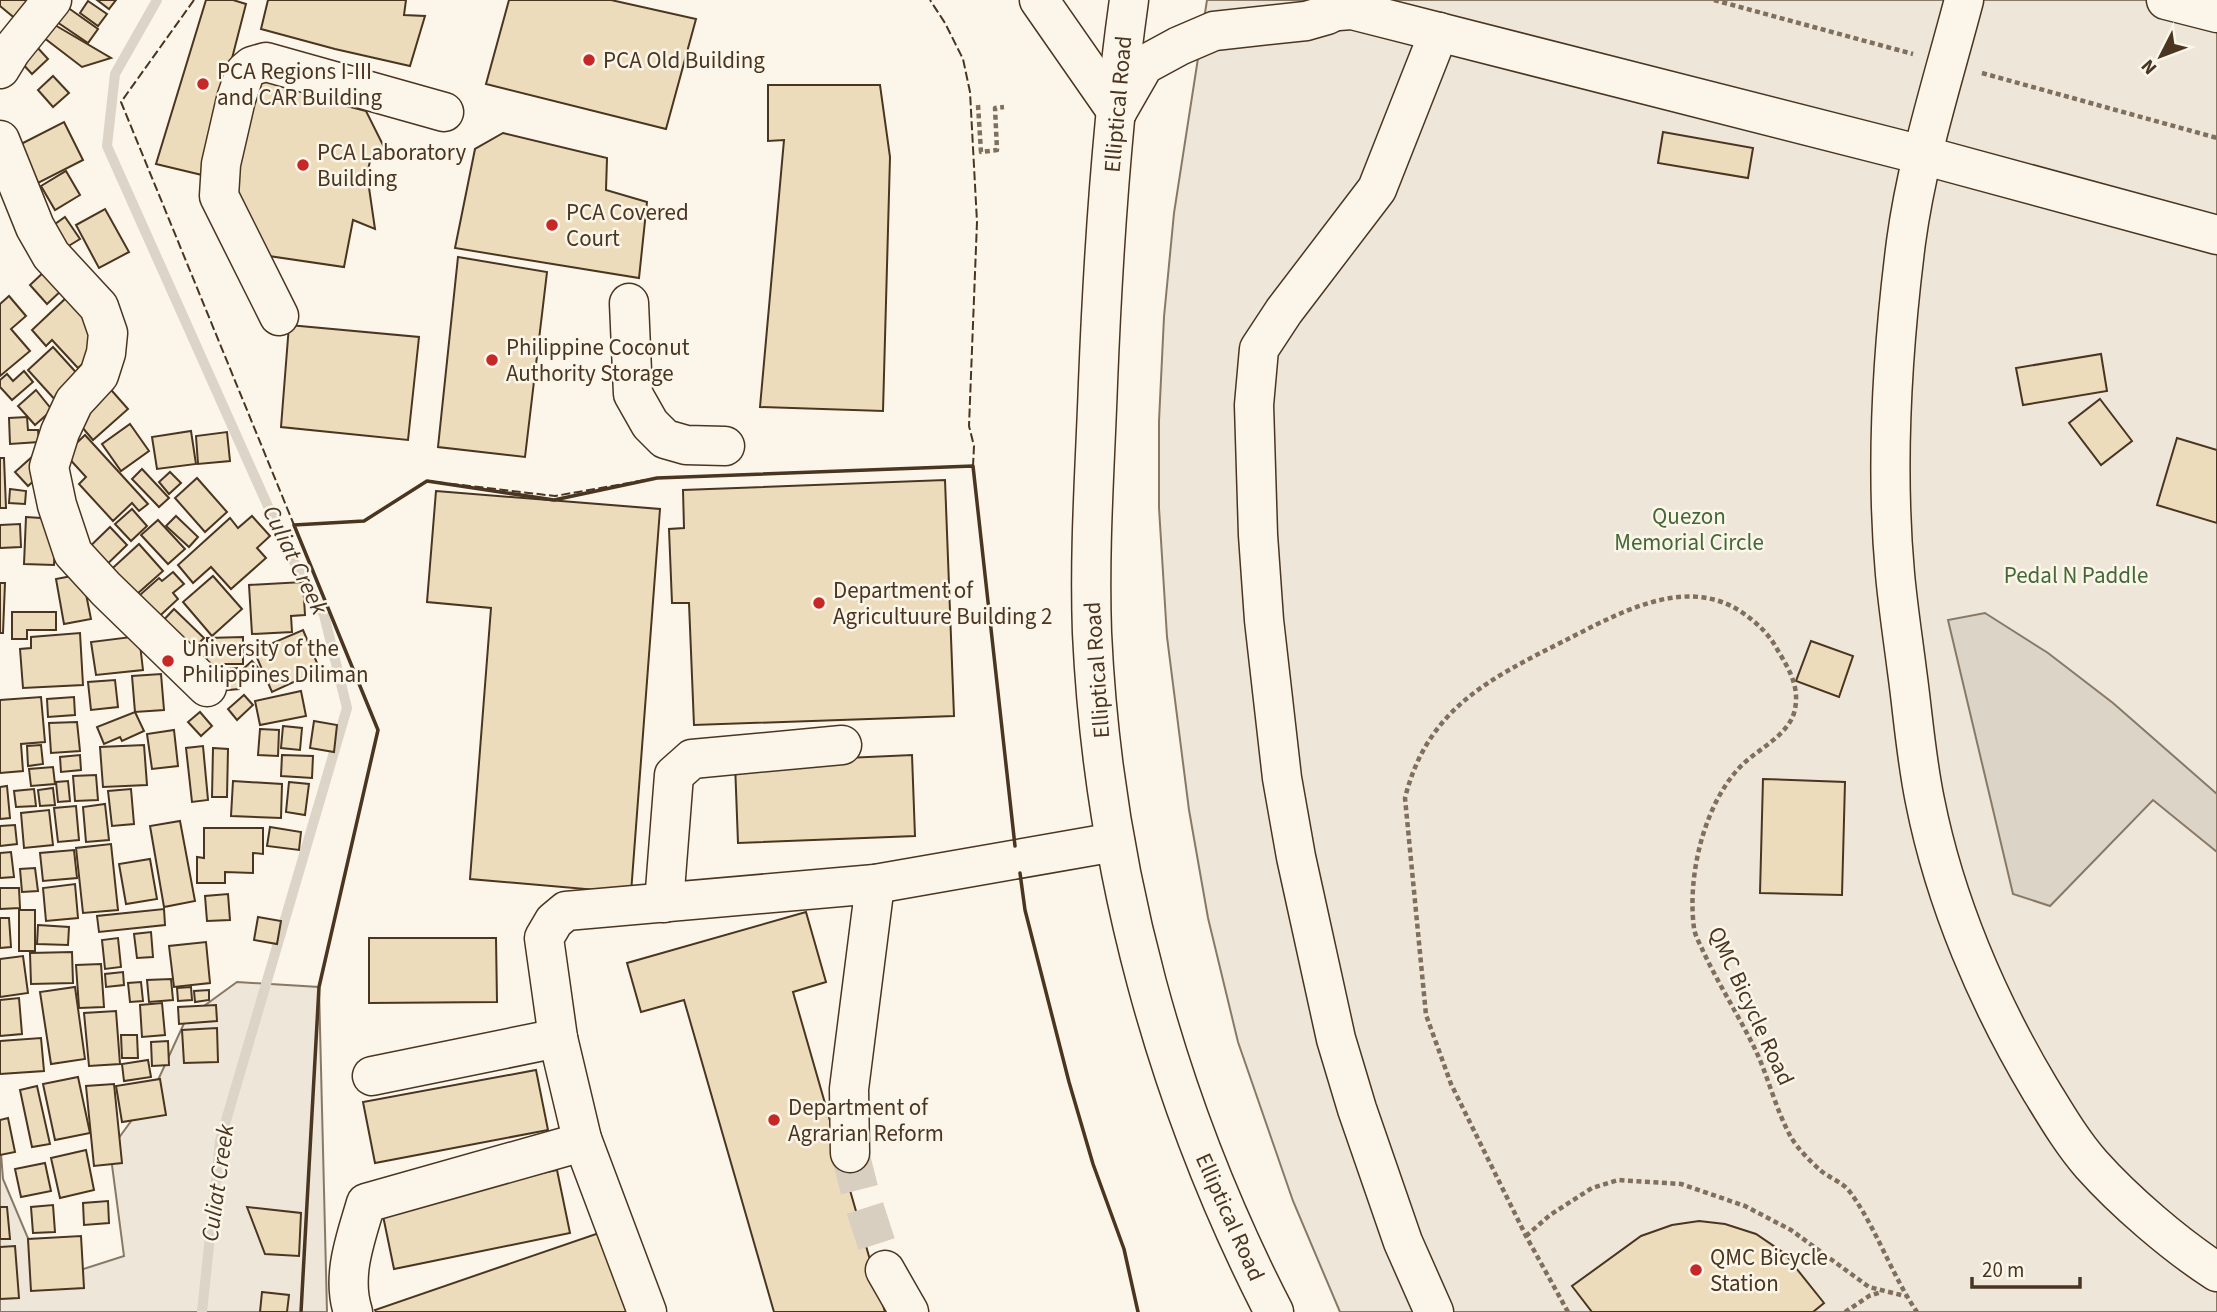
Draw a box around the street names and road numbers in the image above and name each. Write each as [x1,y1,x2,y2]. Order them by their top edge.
street label: Elliptical Road [1096,34,1140,174]
street label: Elliptical Road [1076,601,1118,739]
street label: QMC Bicycle Road [1700,921,1802,1091]
street label: Elliptical Road [1187,1148,1273,1286]

